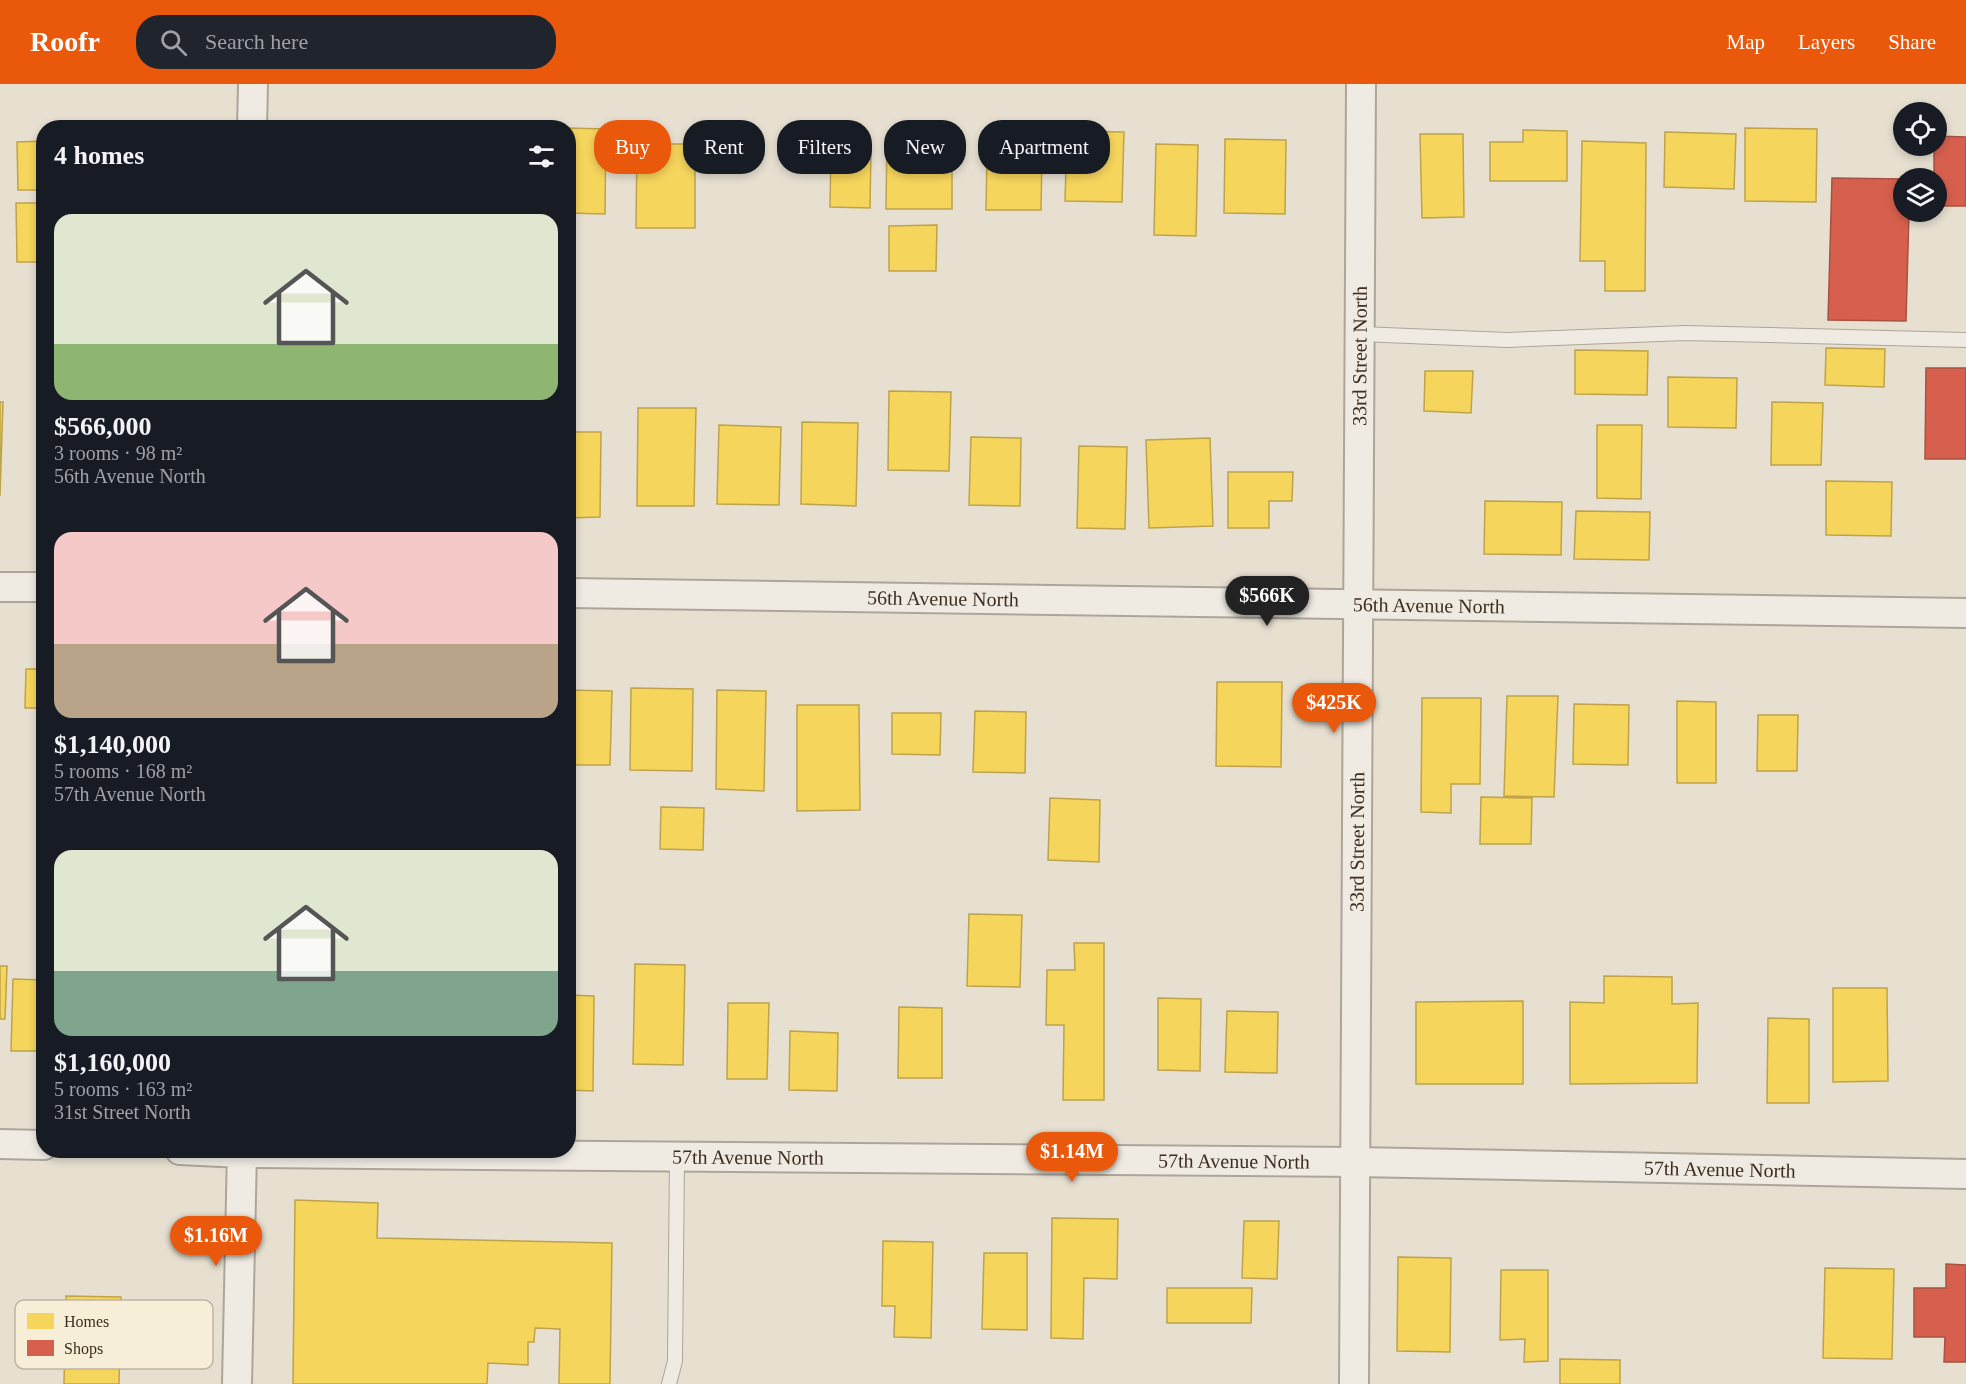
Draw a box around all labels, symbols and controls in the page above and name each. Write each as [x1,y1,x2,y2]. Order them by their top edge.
search box [136,15,556,69]
text: Roofr [30,26,100,57]
icon: search [157,26,190,59]
text: Search here [205,29,308,54]
text: Map [1727,30,1765,54]
text: Layers [1798,30,1855,54]
text: Share [1888,30,1936,54]
map controls [1893,102,1947,222]
button: locate [1893,102,1947,156]
chip: Buy [594,120,671,174]
chip: Rent [683,120,765,174]
chip: Filters [777,120,872,174]
chip: New [884,120,966,174]
chip: Apartment [978,120,1110,174]
icon: filters [525,140,558,173]
text: 4 homes [54,141,144,170]
button: layers [1893,168,1947,222]
icon: home [252,253,360,361]
street label: 33rd Street North [1348,286,1371,426]
text: $566,000 [54,412,152,441]
text: 3 rooms · 98 m² [54,442,182,464]
text: 56th Avenue North [54,465,206,487]
icon: home [252,571,360,679]
pin: $566K [1225,576,1309,627]
text: $566K [1239,584,1295,606]
street label: 56th Avenue North [867,586,1019,610]
street label: 56th Avenue North [1353,593,1505,617]
pin: $425K [1292,683,1376,734]
text: $425K [1306,691,1362,713]
text: $1,140,000 [54,730,171,759]
text: 5 rooms · 168 m² [54,760,192,782]
street label: 33rd Street North [1346,772,1368,912]
text: 57th Avenue North [54,783,206,805]
icon: home [252,889,360,997]
text: $1,160,000 [54,1048,171,1077]
text: 5 rooms · 163 m² [54,1078,192,1100]
text: 31st Street North [54,1101,191,1123]
pin: $1.14M [1023,1132,1121,1183]
text: $1.14M [1040,1140,1104,1162]
street label: 57th Avenue North [672,1145,824,1169]
street label: 57th Avenue North [1158,1149,1310,1173]
street label: 57th Avenue North [1644,1157,1796,1182]
pin: $1.16M [167,1216,265,1267]
text: $1.16M [184,1224,248,1246]
legend [15,1300,213,1369]
text: Homes [64,1313,109,1330]
text: Shops [64,1340,103,1358]

